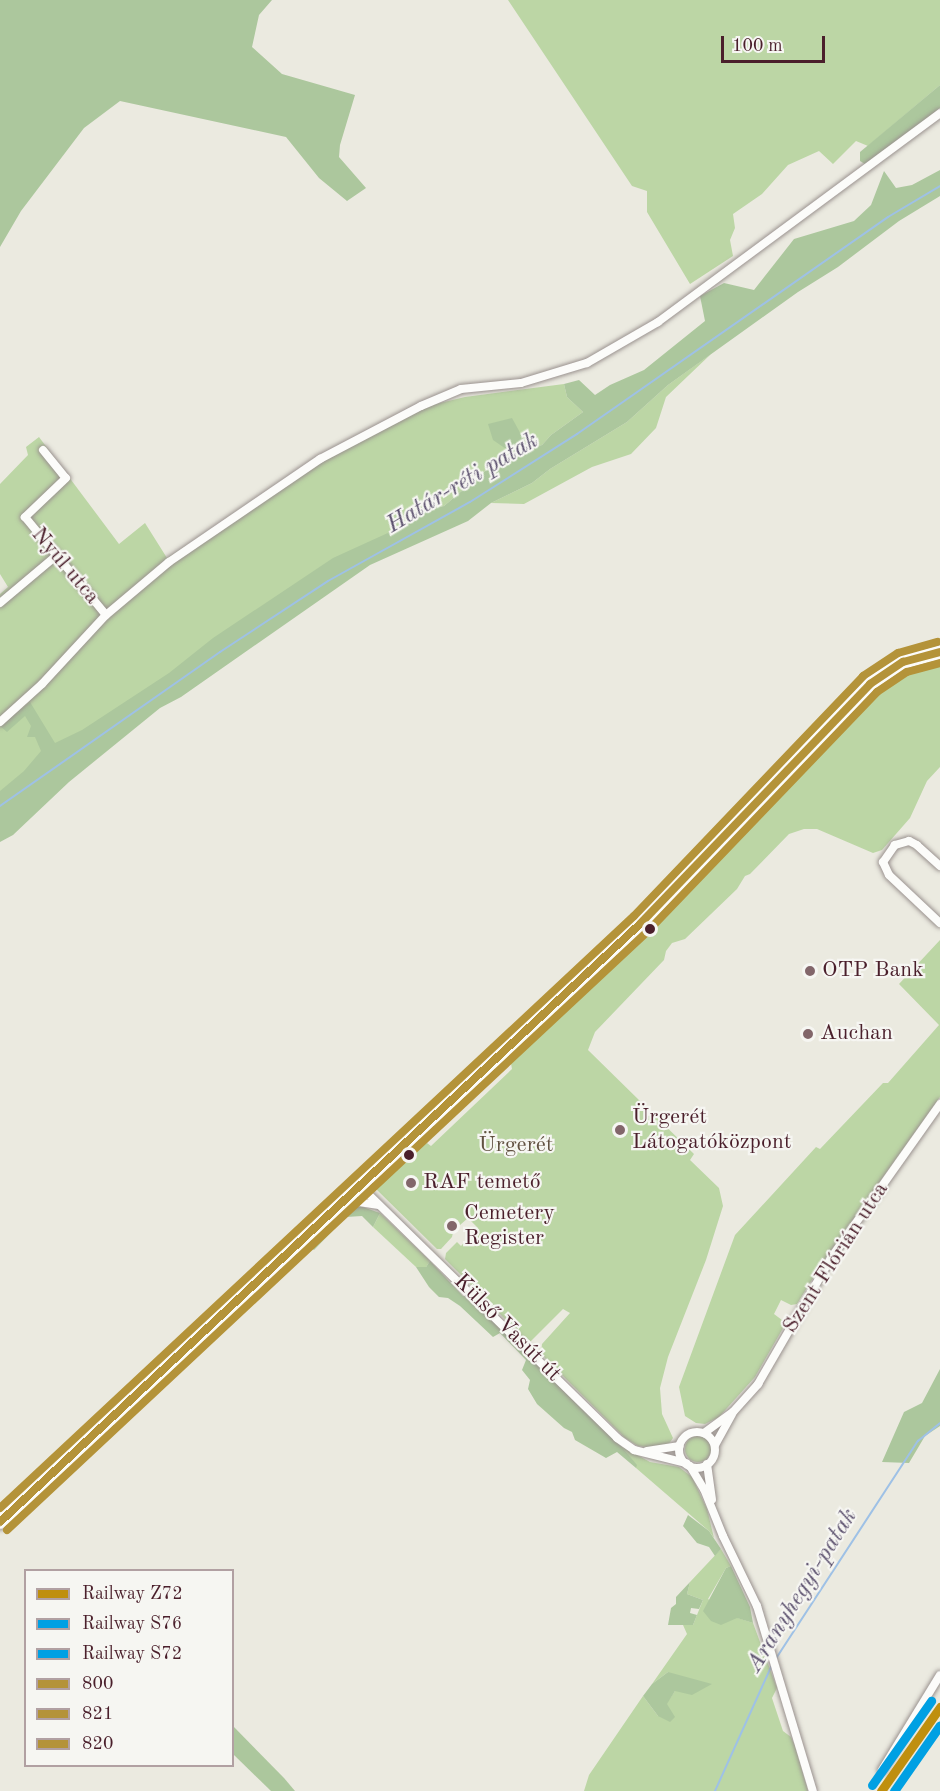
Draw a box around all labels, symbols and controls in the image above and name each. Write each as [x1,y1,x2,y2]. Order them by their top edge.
scale bar [724,24,828,62]
text: 100 m [732,37,783,55]
water label: Határ-réti patak [382,427,544,541]
street label: Nyúl utca [25,522,105,610]
unlabelled marker [644,923,656,935]
place label: OTP Bank [822,958,924,984]
marker: OTP Bank [803,964,817,978]
place label: Auchan [820,1021,893,1047]
marker: Auchan [801,1027,815,1041]
place label: Ürgerét Látogatóközpont [632,1104,791,1156]
marker: Ürgerét Látogatóközpont [613,1123,627,1137]
park label: Ürgerét [478,1133,554,1159]
unlabelled marker [403,1149,415,1161]
place label: RAF temető [423,1170,541,1196]
marker: RAF temető [404,1176,418,1190]
street label: Szent Flórián utca [777,1178,895,1338]
place label: Cemetery Register [464,1200,555,1252]
marker: Cemetery Register [445,1219,459,1233]
street label: Külső Vasút út [448,1269,566,1387]
water label: Aranyhegyi-patak [741,1504,865,1678]
legend [24,1569,234,1767]
text: Railway Z72 [82,1585,183,1603]
text: Railway S76 [82,1615,182,1633]
text: Railway S72 [82,1645,182,1663]
text: 800 [82,1675,113,1693]
text: 821 [82,1705,113,1723]
text: 820 [82,1735,113,1753]

